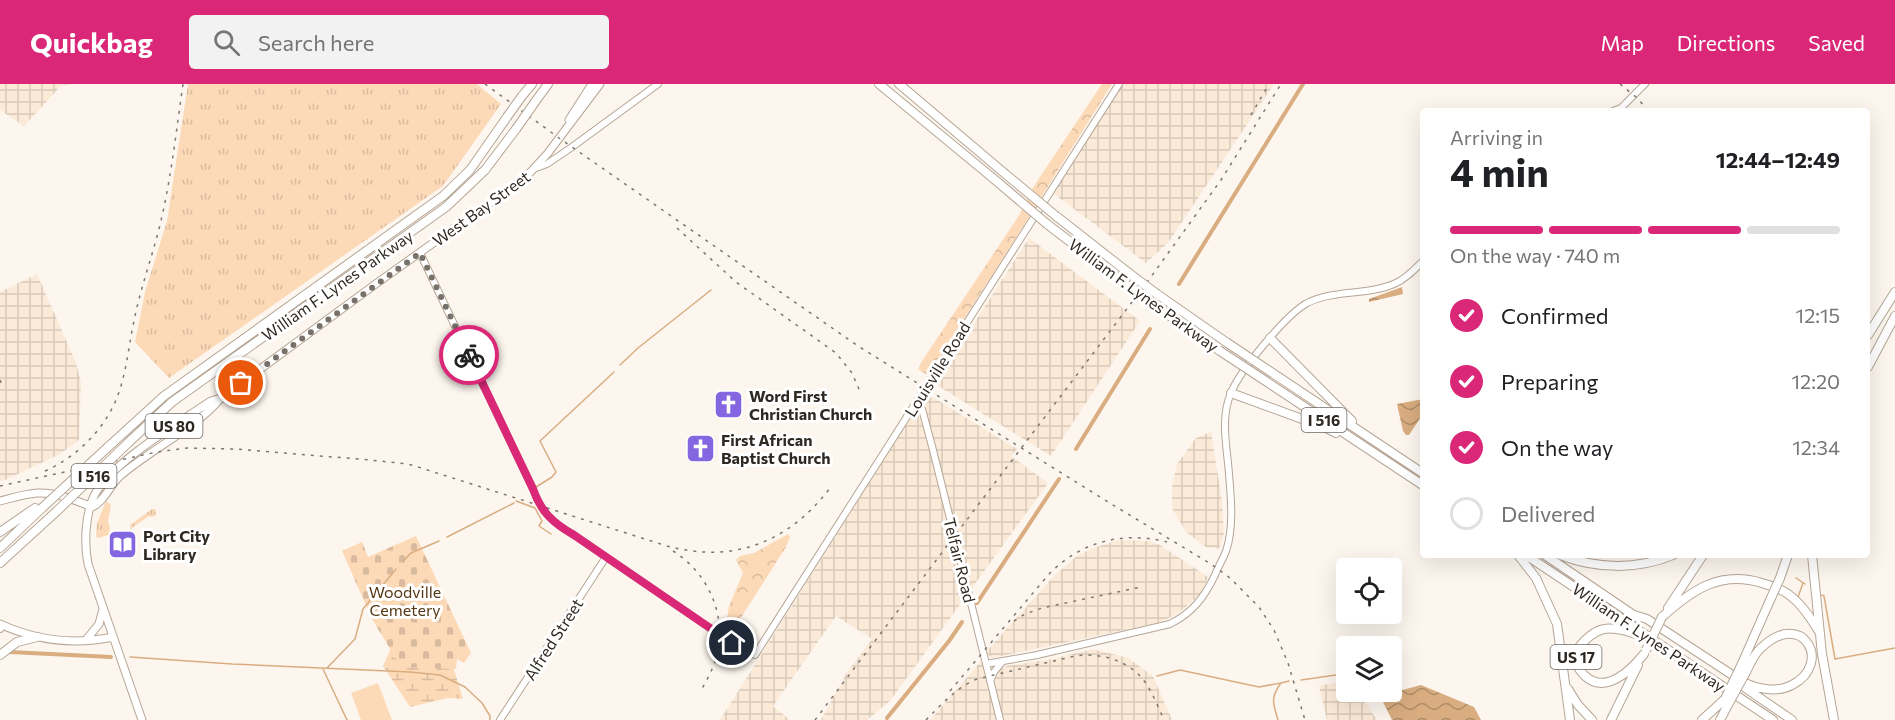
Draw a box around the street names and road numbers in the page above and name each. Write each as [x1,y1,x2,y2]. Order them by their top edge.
street label: West Bay Street [429,166,534,250]
street label: William F. Lynes Parkway [258,226,416,344]
street label: William F. Lynes Parkway [1066,234,1222,356]
street label: Louisville Road [900,318,974,420]
road number: I 516 [1302,408,1346,432]
road number: US 80 [146,414,202,438]
road number: I 516 [72,464,116,488]
street label: Telfair Road [940,516,980,604]
street label: William F. Lynes Parkway [1569,579,1729,695]
street label: Alfred Street [520,594,587,683]
road number: US 17 [1550,645,1602,669]

